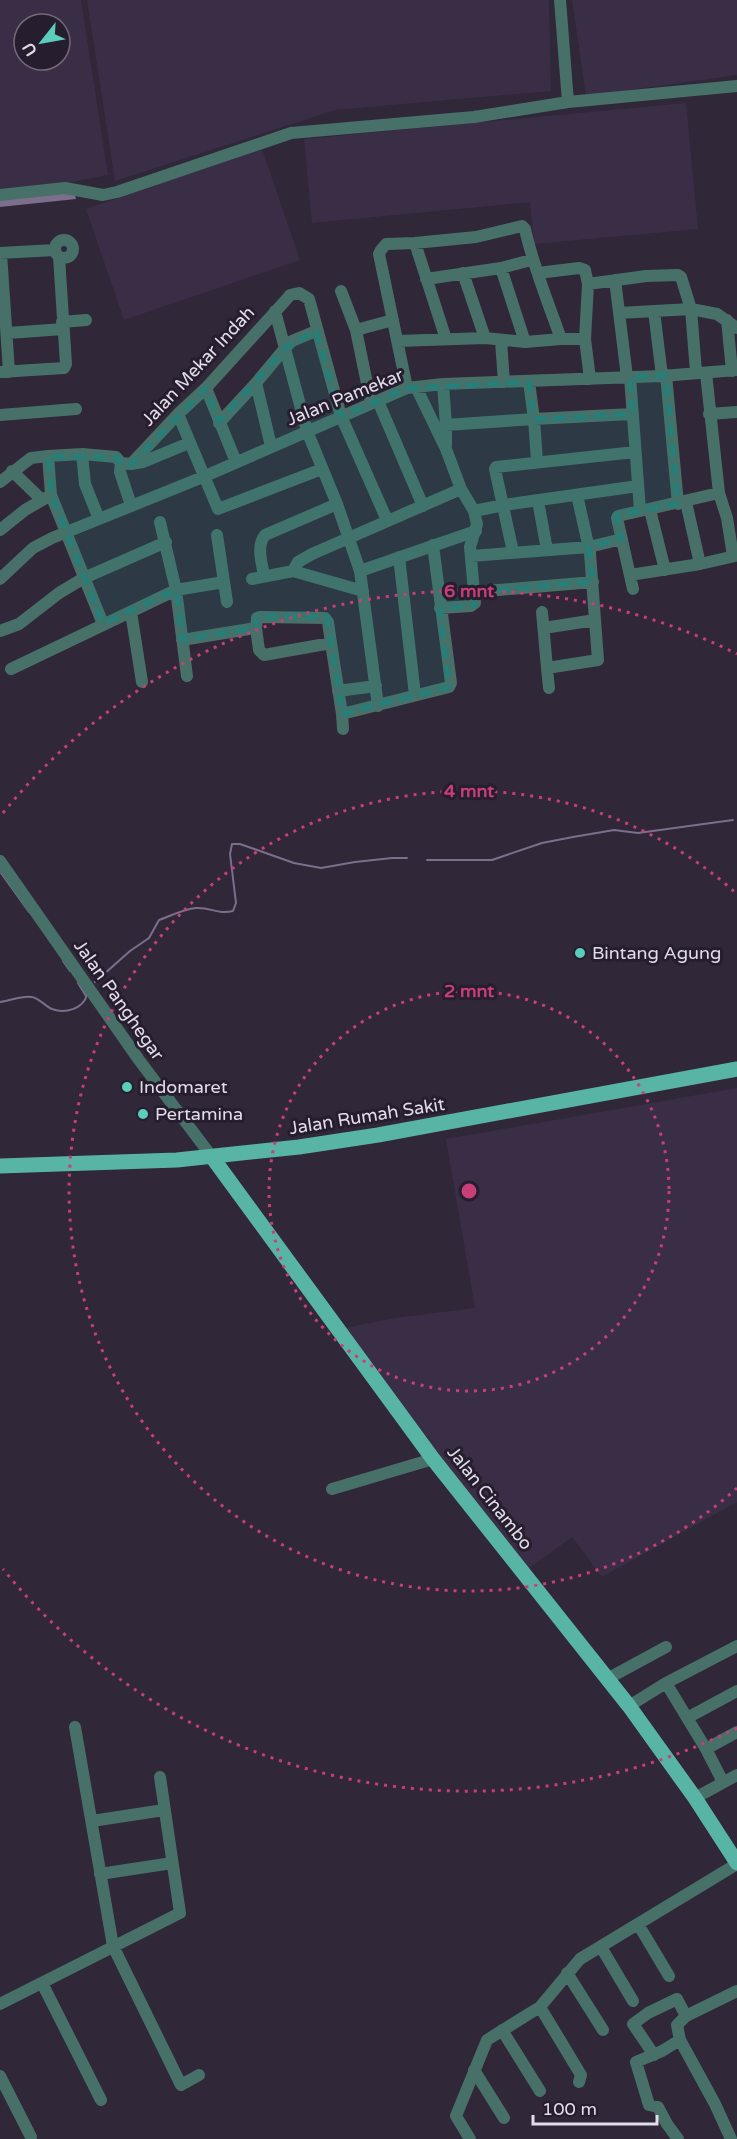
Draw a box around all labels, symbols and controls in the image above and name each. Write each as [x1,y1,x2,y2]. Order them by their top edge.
north arrow [12,12,72,72]
text: U [18,39,42,60]
street label: Jalan Mekar Indah [137,302,259,430]
street label: Jalan Pamekar [283,364,407,430]
text: 6 mnt [444,580,494,602]
text: 4 mnt [444,780,494,802]
street label: Jalan Panghegar [69,935,169,1065]
place label: Bintang Agung [592,942,721,964]
marker: Bintang Agung [573,946,587,960]
text: 2 mnt [444,980,494,1002]
place label: Indomaret [139,1076,228,1098]
marker: Indomaret [120,1080,134,1094]
street label: Jalan Rumah Sakit [288,1093,446,1139]
place label: Pertamina [155,1103,243,1125]
marker: Pertamina [136,1107,150,1121]
centre of rings [459,1181,479,1201]
street label: Jalan Cinambo [443,1442,537,1554]
scale bar [533,2088,658,2126]
text: 100 m [542,2098,597,2120]

